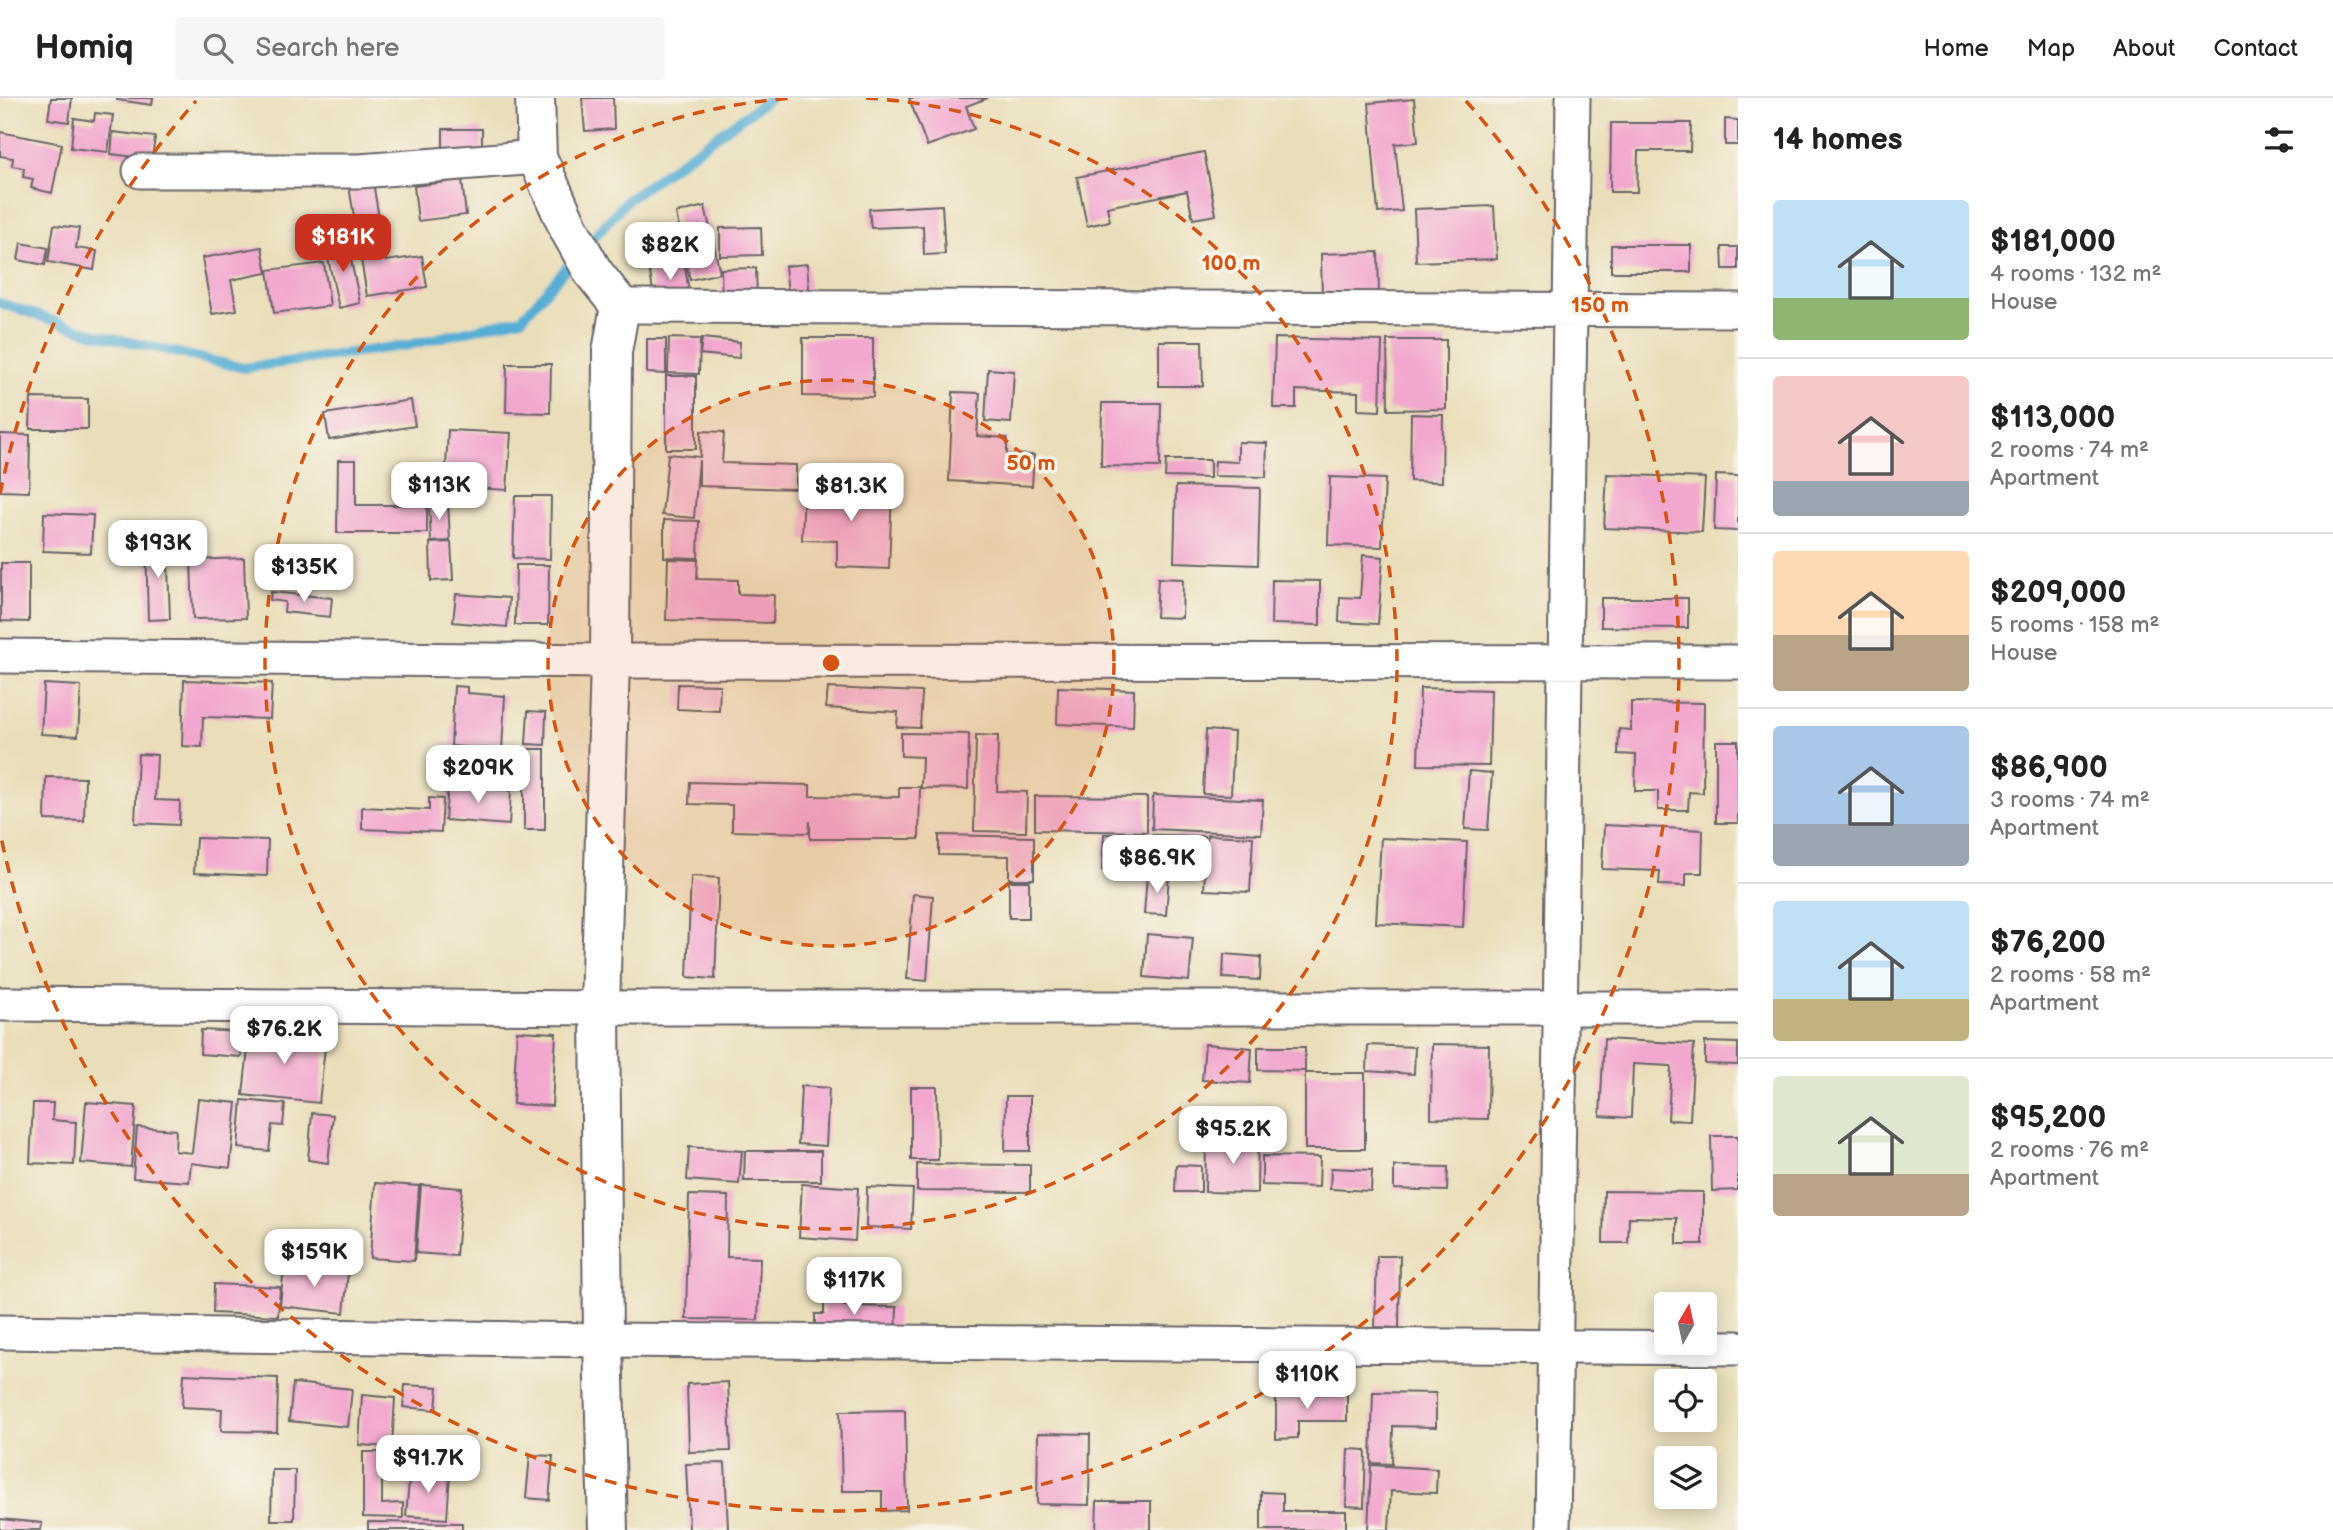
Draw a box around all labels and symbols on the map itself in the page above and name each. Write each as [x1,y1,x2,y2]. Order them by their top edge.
pin: $181K [294,214,392,274]
pin: $82K [629,222,711,282]
text: 100 m [1202,251,1260,276]
text: 150 m [1571,293,1629,318]
text: 50 m [1007,451,1055,476]
pin: $113K [390,462,488,522]
pin: $81.3K [794,464,908,523]
pin: $193K [109,520,207,580]
pin: $135K [255,545,353,604]
centre of rings [819,651,843,675]
pin: $209K [429,746,527,805]
pin: $86.9K [1100,836,1214,895]
pin: $76.2K [227,1006,341,1066]
pin: $95.2K [1176,1107,1290,1166]
pin: $159K [265,1230,363,1289]
pin: $117K [805,1258,903,1317]
north arrow [1654,1292,1717,1354]
pin: $110K [1258,1352,1356,1411]
pin: $91.7K [371,1436,485,1495]

